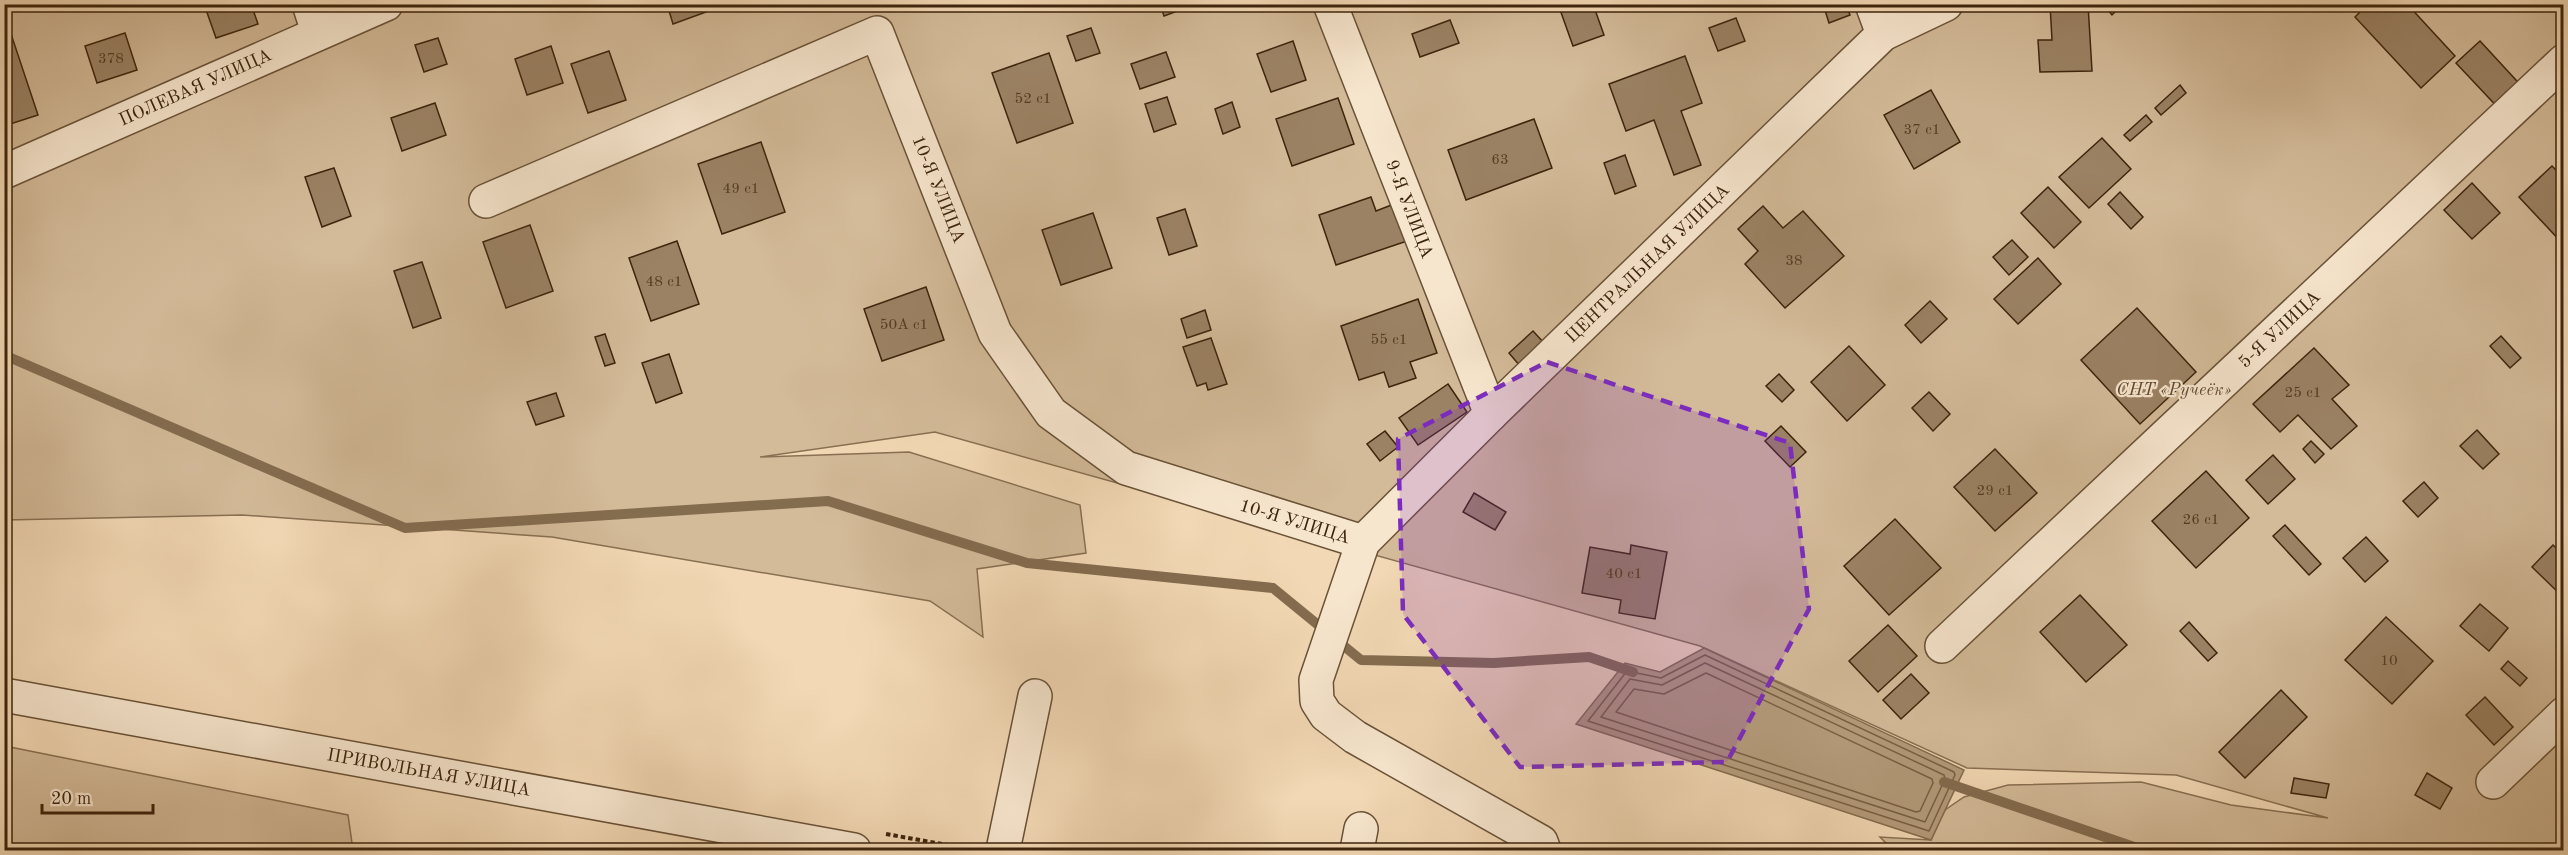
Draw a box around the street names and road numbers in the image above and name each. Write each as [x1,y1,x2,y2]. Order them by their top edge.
street label: ПОЛЕВАЯ УЛИЦА [116,46,275,130]
street label: 10-Я УЛИЦА [908,133,968,246]
street label: 9-Я УЛИЦА [1382,158,1436,261]
street label: ЦЕНТРАЛЬНАЯ УЛИЦА [1562,181,1733,347]
street label: 5-Я УЛИЦА [2236,288,2324,372]
street label: 10-Я УЛИЦА [1237,497,1352,547]
street label: ПРИВОЛЬНАЯ УЛИЦА [326,746,532,800]

